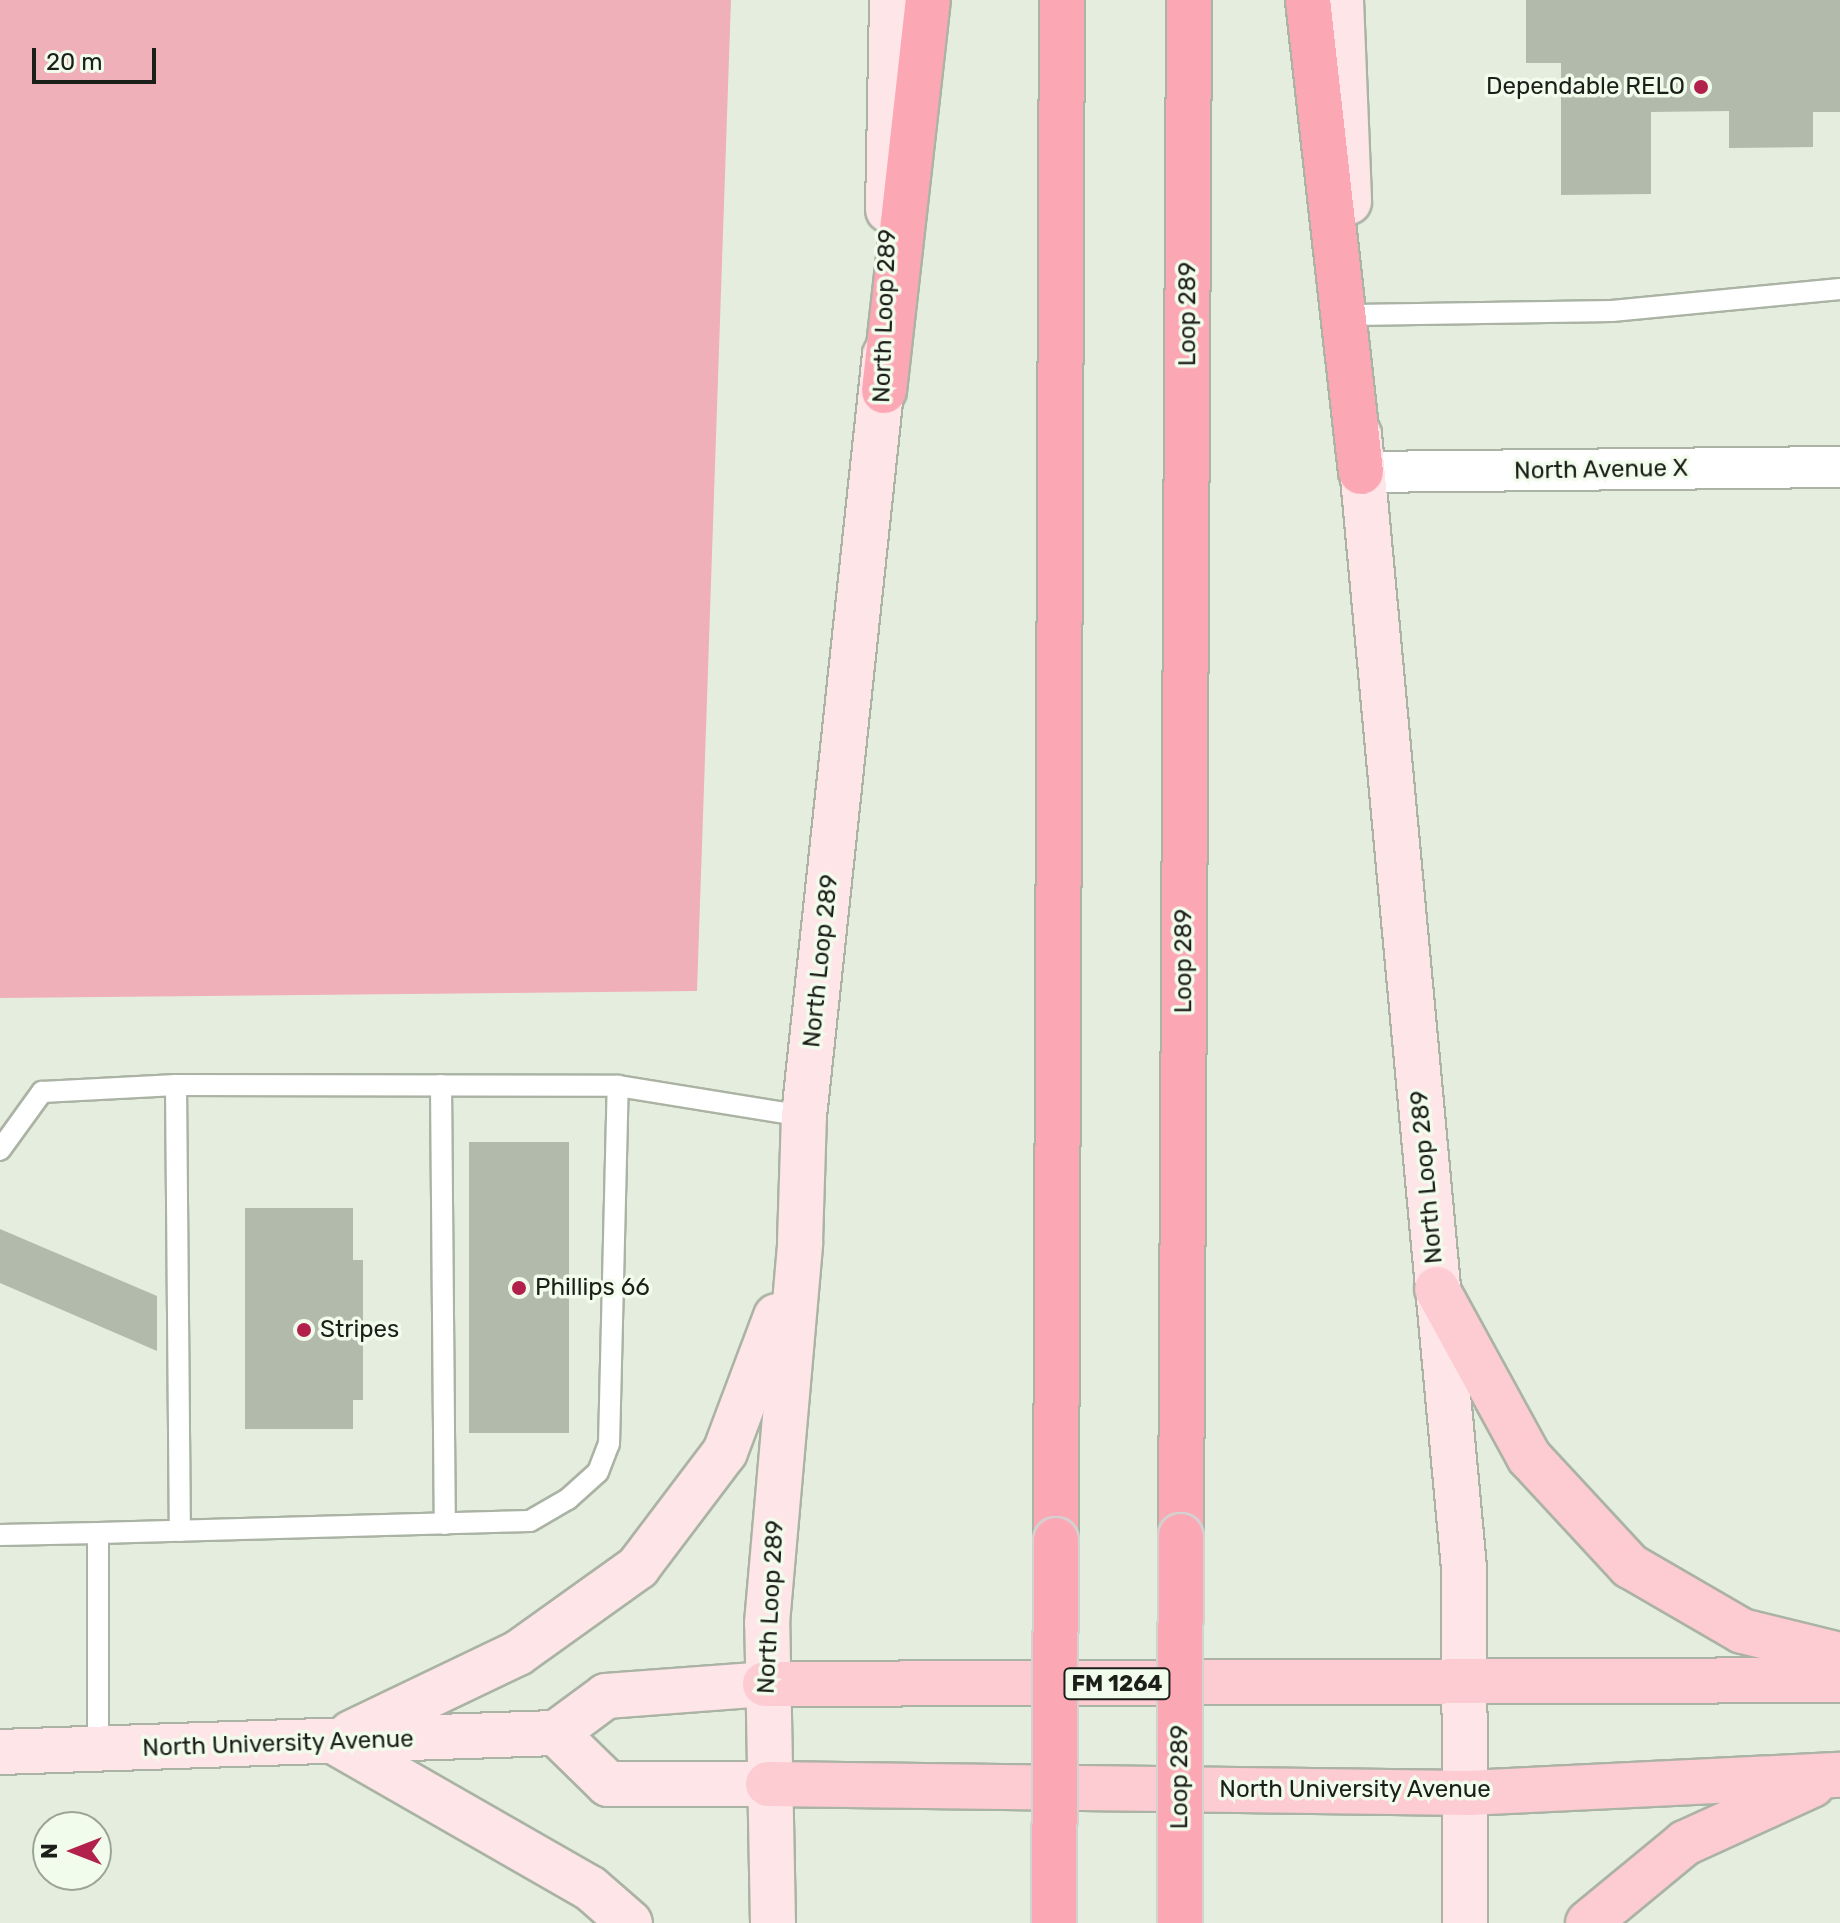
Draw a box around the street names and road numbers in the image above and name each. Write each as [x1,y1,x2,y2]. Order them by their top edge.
street label: North Loop 289 [868,229,902,403]
street label: Loop 289 [1174,262,1202,366]
street label: North Avenue X [1513,454,1689,486]
street label: North Loop 289 [798,873,844,1049]
street label: Loop 289 [1170,909,1198,1013]
street label: North Loop 289 [1405,1089,1449,1265]
street label: North Loop 289 [752,1519,790,1695]
road number: FM 1264 [1063,1666,1171,1702]
street label: North University Avenue [141,1725,415,1763]
street label: Loop 289 [1166,1725,1194,1829]
street label: North University Avenue [1219,1776,1491,1804]

